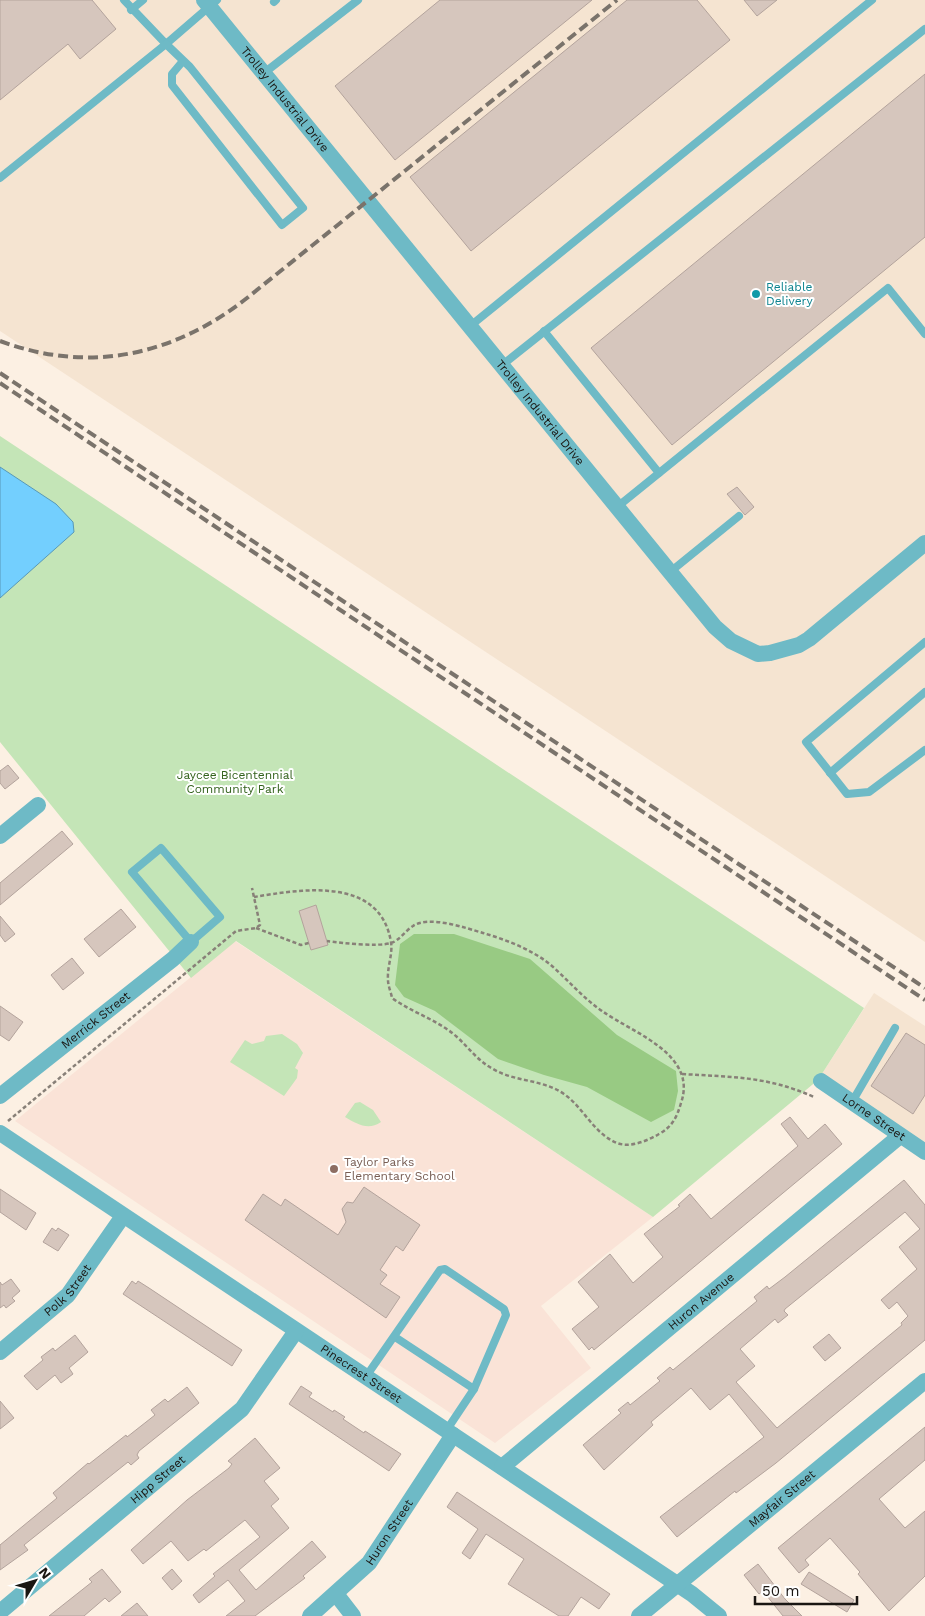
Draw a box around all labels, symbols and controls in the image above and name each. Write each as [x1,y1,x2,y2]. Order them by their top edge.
street label: Trolley Industrial Drive [238,44,332,155]
place label: Reliable Delivery [766,280,814,308]
marker: Reliable Delivery [750,288,762,300]
street label: Trolley Industrial Drive [493,357,587,468]
park label: Jaycee Bicentennial Community Park [177,768,294,796]
street label: Merrick Street [59,989,133,1052]
street label: Lorne Street [839,1091,908,1144]
place label: Taylor Parks Elementary School [344,1155,455,1183]
marker: Taylor Parks Elementary School [328,1163,340,1175]
street label: Polk Street [41,1262,94,1319]
street label: Huron Avenue [665,1270,737,1333]
street label: Pinecrest Street [318,1341,405,1406]
street label: Hipp Street [128,1453,188,1507]
street label: Mayfair Street [746,1467,818,1530]
street label: Huron Street [362,1497,416,1568]
north arrow [10,1556,60,1606]
text: N [36,1564,55,1582]
scale bar [755,1574,858,1606]
text: 50 m [762,1582,799,1600]

